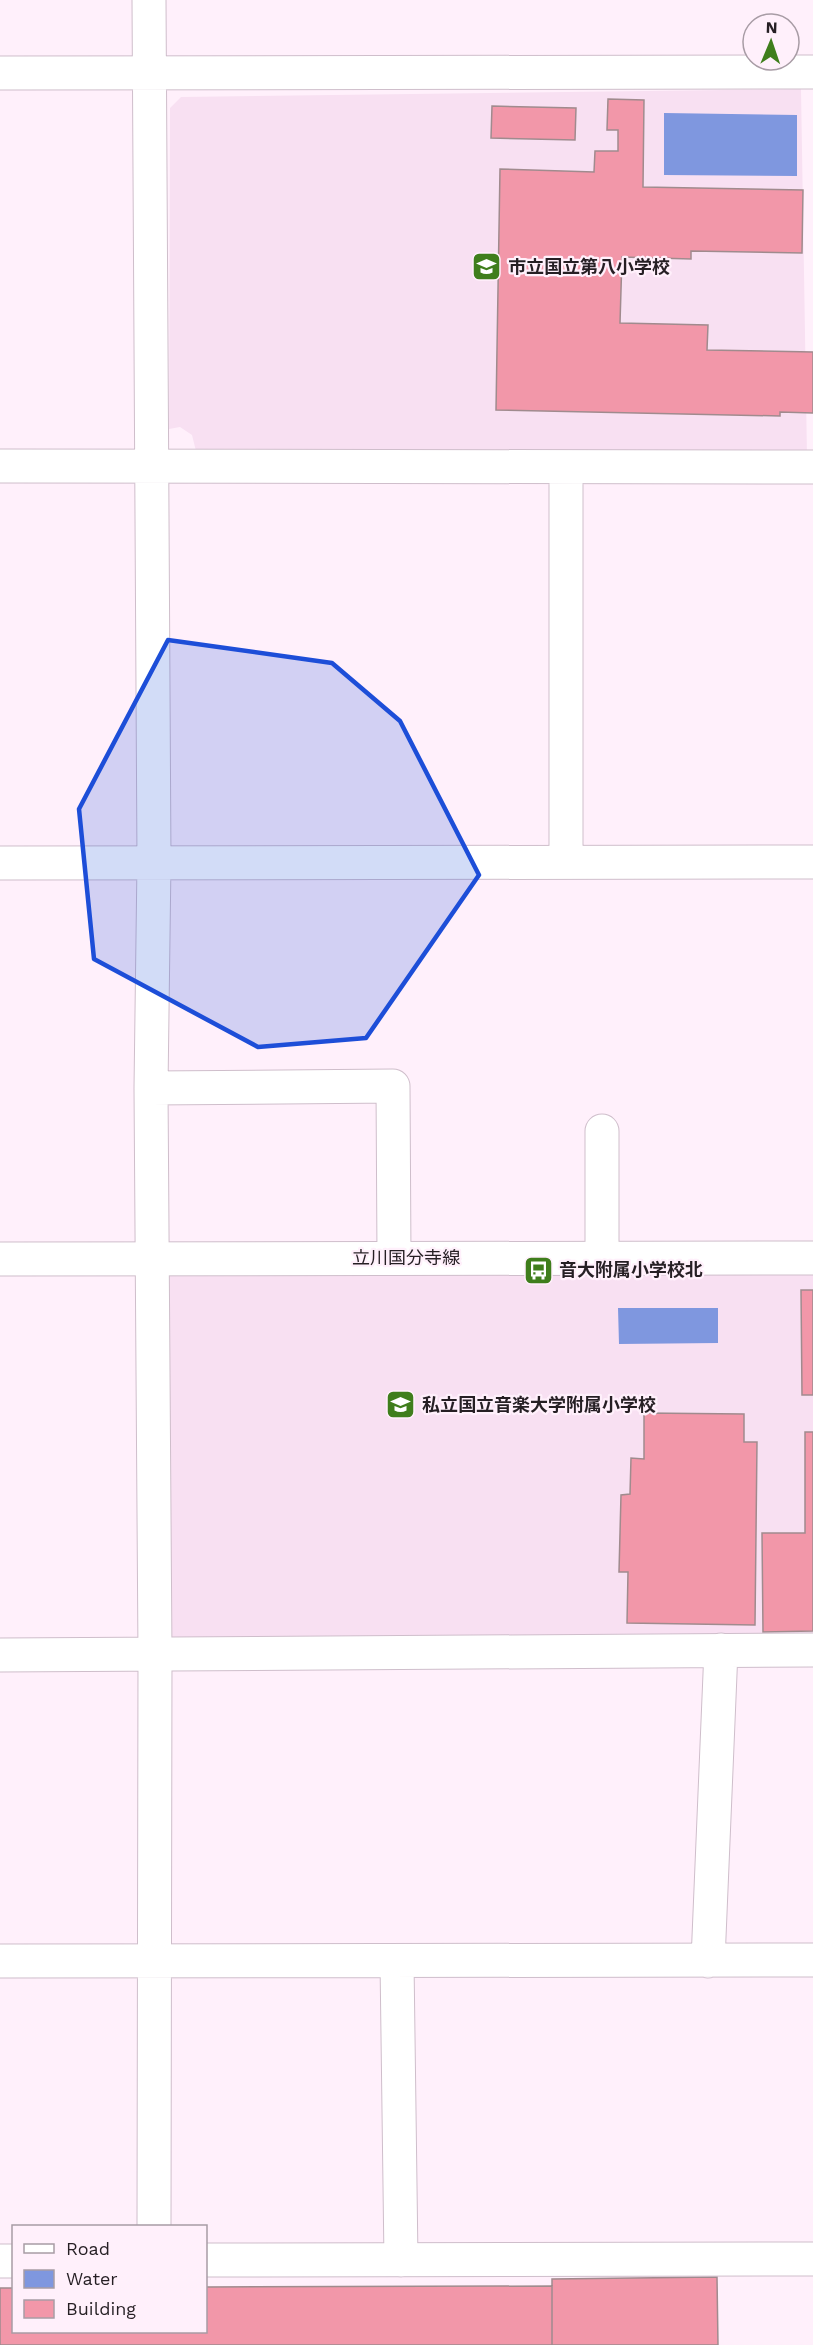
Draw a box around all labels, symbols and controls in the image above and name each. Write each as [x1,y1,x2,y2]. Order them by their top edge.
north arrow [741,12,801,72]
text: N [765,18,778,37]
school or university icon: 市立国立第八小学校 [471,251,503,283]
place label: 市立国立第八小学校 [508,256,670,277]
street label: 立川国分寺線 [352,1247,460,1268]
bus stop icon: 音大附属小学校北 [522,1254,554,1286]
place label: 音大附属小学校北 [559,1259,703,1280]
school or university icon: 私立国立音楽大学附属小学校 [385,1389,417,1421]
place label: 私立国立音楽大学附属小学校 [422,1394,656,1415]
legend [12,2225,207,2333]
text: Road [66,2238,110,2259]
text: Water [66,2268,118,2289]
text: Building [66,2298,136,2319]

